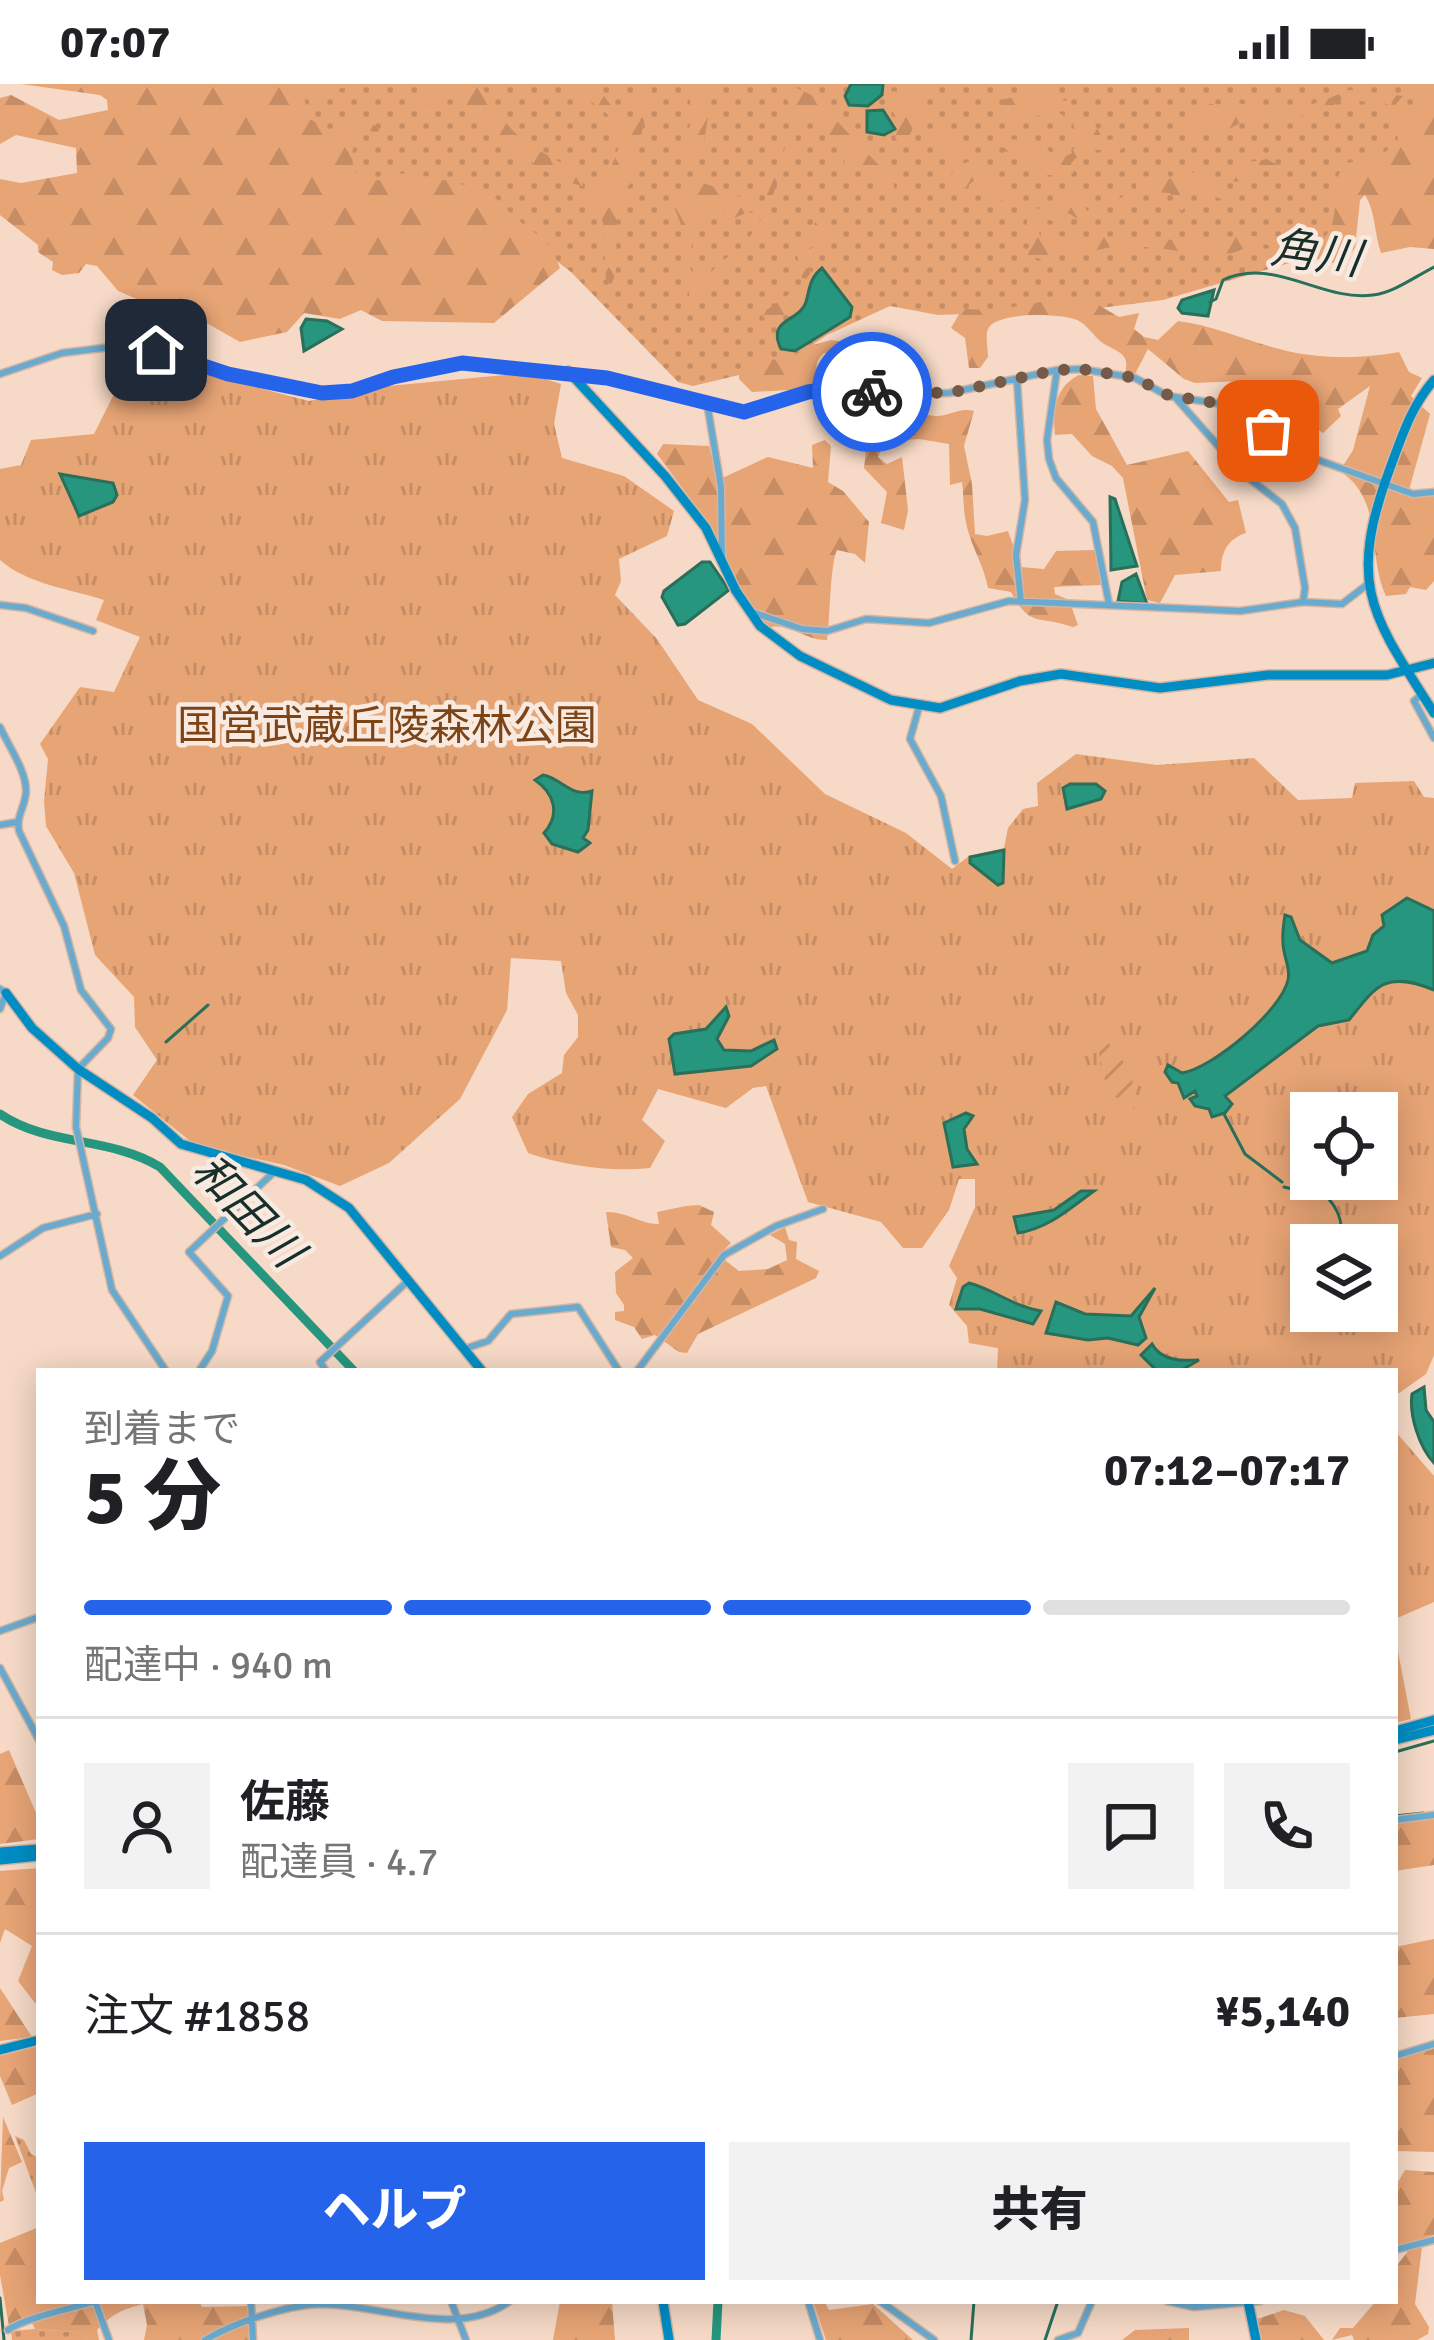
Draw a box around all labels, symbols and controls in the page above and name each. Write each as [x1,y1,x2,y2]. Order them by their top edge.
text: 07:07 [60,15,170,70]
water label: 角川 [1268,221,1368,288]
pin [105,299,207,401]
icon: home [123,317,189,383]
courier [812,332,932,452]
icon: bike [839,359,905,425]
pin [1217,380,1319,482]
icon: bag [1235,398,1301,464]
park label: 国営武蔵丘陵森林公園 [177,701,597,752]
map controls [1290,1092,1398,1332]
button: locate [1290,1092,1398,1200]
water label: 和田川 [180,1143,316,1282]
button: layers [1290,1224,1398,1332]
text: 到着まで [84,1405,240,1453]
text: 07:12–07:17 [1104,1443,1350,1498]
text: 5 分 [84,1450,221,1546]
text: 配達中 · 940 m [84,1641,333,1689]
button: person [84,1763,210,1889]
button: chat [1068,1763,1194,1889]
button: phone [1224,1763,1350,1889]
text: 佐藤 [240,1775,330,1830]
text: 配達員 · 4.7 [240,1838,438,1886]
text: ¥5,140 [1215,1984,1350,2039]
text: 注文 #1858 [84,1989,310,2044]
button: ヘルプ [84,2142,705,2280]
button: 共有 [729,2142,1350,2280]

